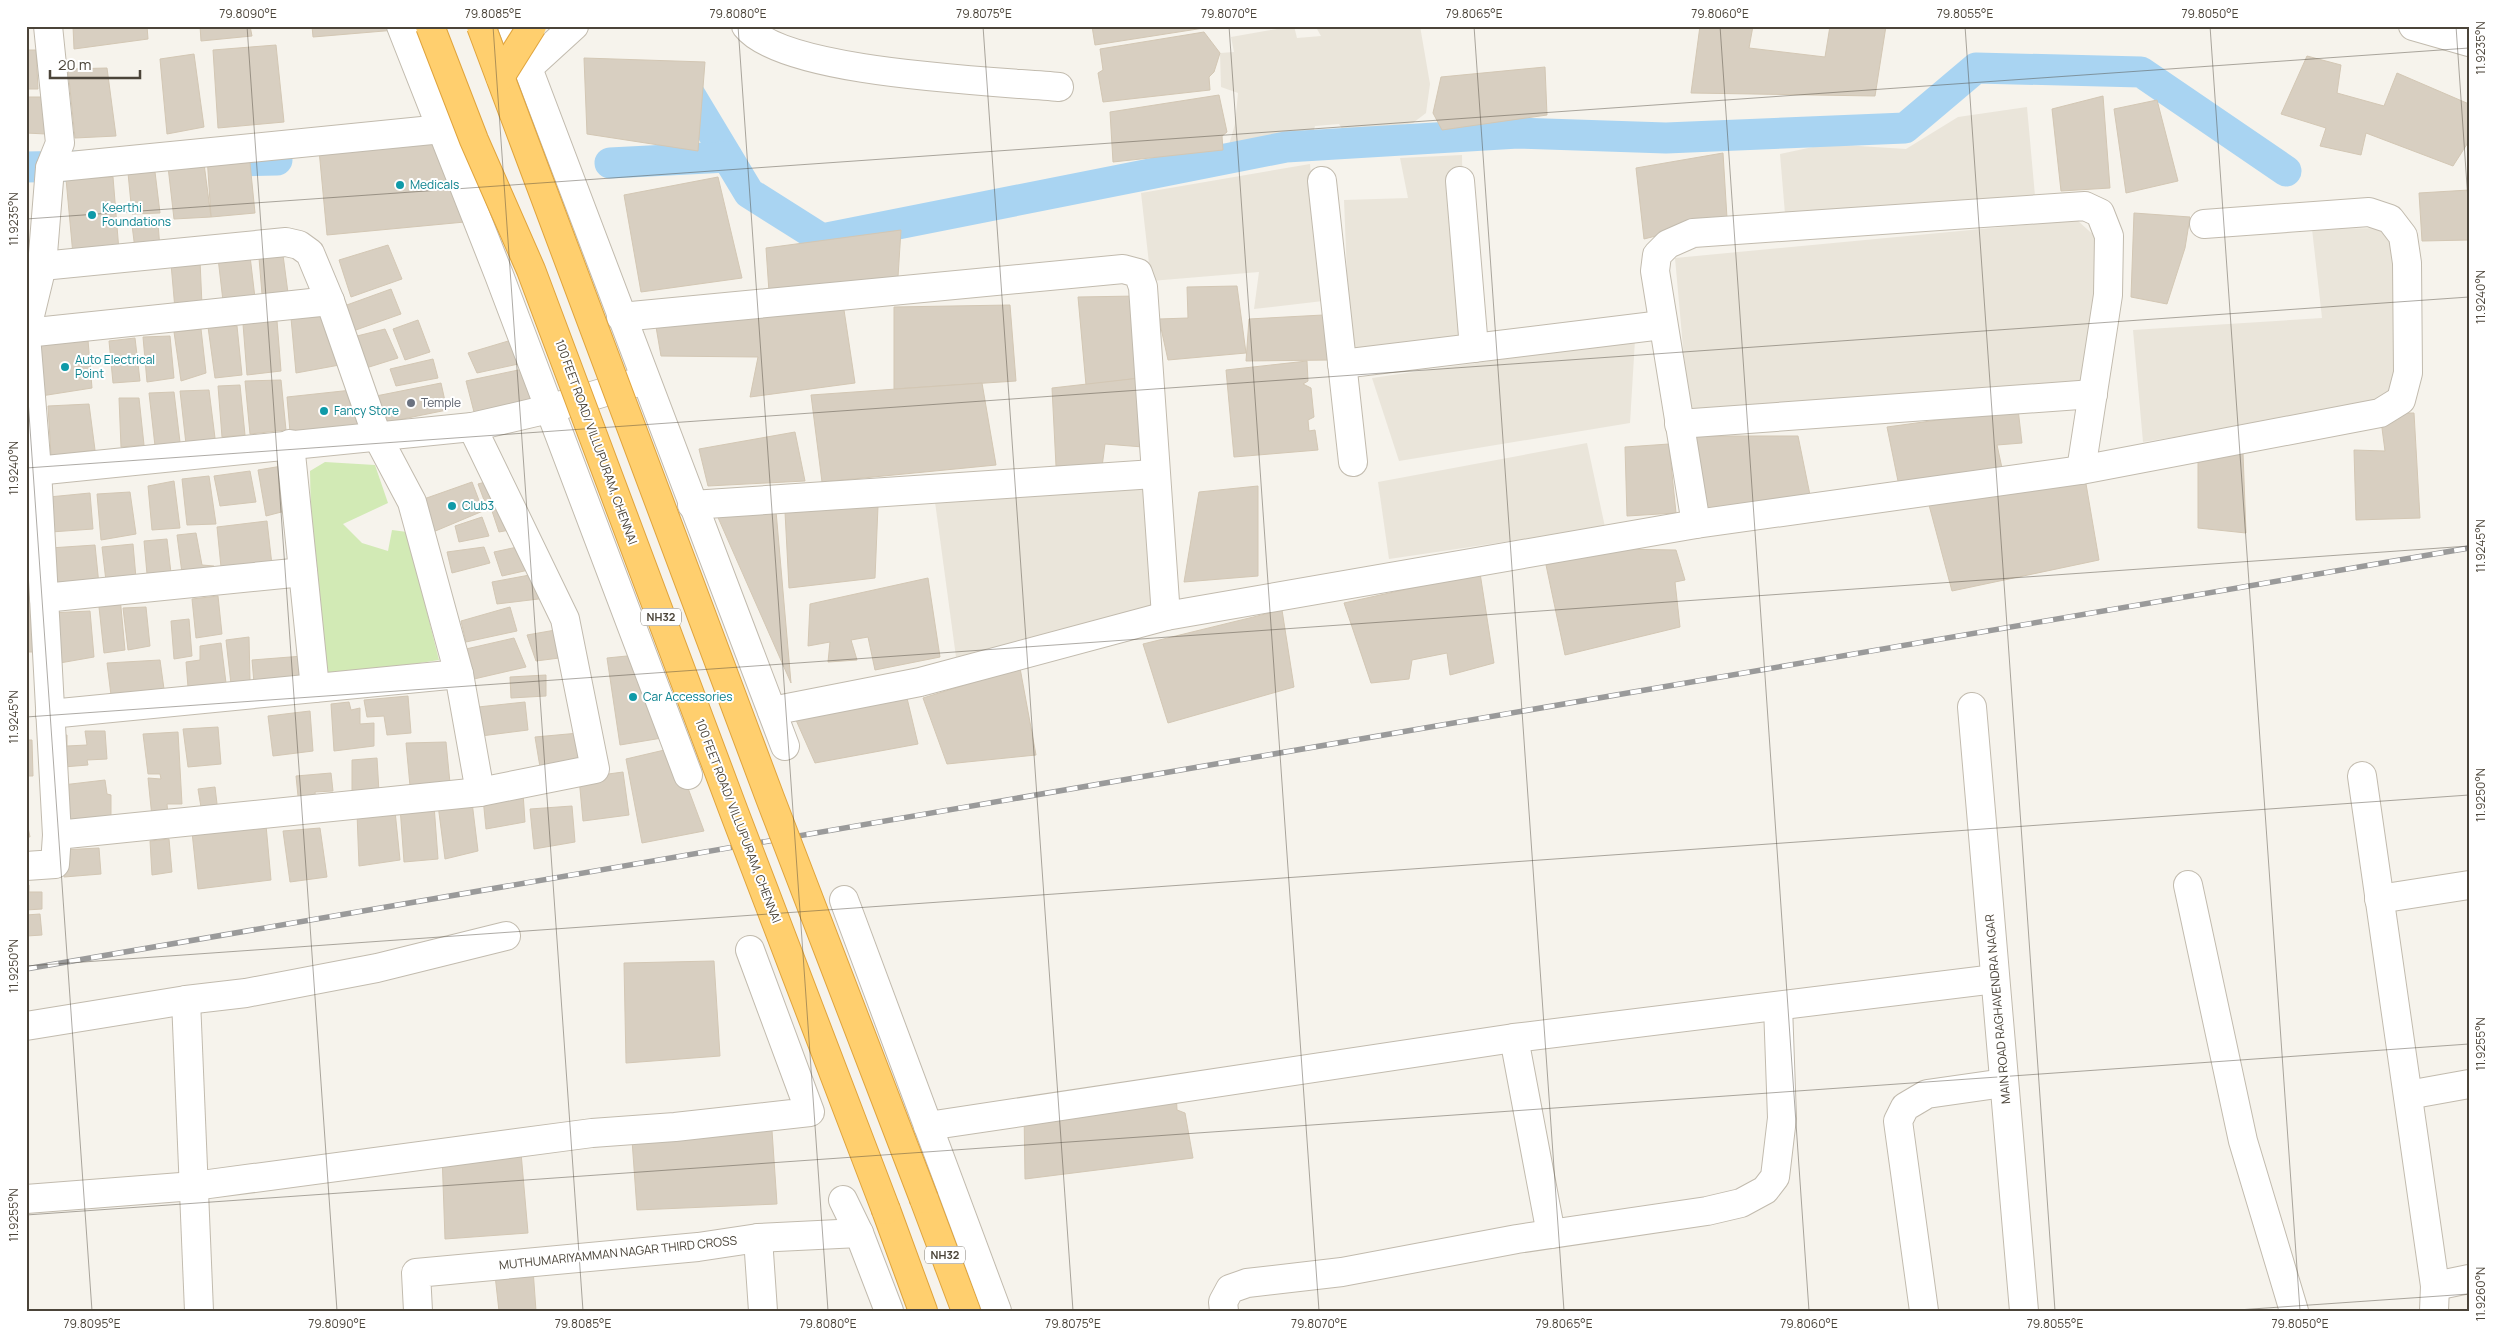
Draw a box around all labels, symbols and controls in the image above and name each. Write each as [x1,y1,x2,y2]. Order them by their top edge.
text: 79.8090°E [219,5,277,22]
text: 79.8085°E [465,5,522,22]
text: 79.8080°E [709,5,767,22]
text: 79.8075°E [956,5,1012,22]
text: 79.8070°E [1201,5,1257,22]
text: 79.8065°E [1445,5,1503,22]
text: 79.8060°E [1691,5,1749,22]
text: 79.8055°E [1937,5,1993,22]
text: 79.8050°E [2181,5,2239,22]
text: 11.9235°N [2472,21,2489,75]
scale bar [50,48,140,80]
text: 20 m [58,54,91,75]
place label: Medicals [410,176,459,193]
marker: Medicals [394,179,406,191]
text: 11.9235°N [5,192,22,246]
place label: Keerthi Foundations [102,199,171,230]
marker: Keerthi Foundations [86,209,98,221]
text: 11.9240°N [2472,270,2489,324]
street label: 100 FEET ROAD/ VILLUPURAM, CHENNAI [551,337,642,547]
place label: Auto Electrical Point [75,351,155,382]
marker: Auto Electrical Point [59,361,71,373]
place label: Temple [421,394,461,411]
marker: Temple [405,397,417,409]
place label: Fancy Store [334,402,399,419]
marker: Fancy Store [318,405,330,417]
text: 11.9240°N [5,441,22,495]
place label: Club3 [462,497,494,514]
marker: Club3 [446,500,458,512]
text: 11.9245°N [2472,519,2489,573]
road number: NH32 [641,608,681,626]
place label: Car Accessories [643,688,733,705]
text: 11.9245°N [5,690,22,744]
marker: Car Accessories [627,691,639,703]
street label: 100 FEET ROAD/ VILLUPURAM, CHENNAI [692,716,785,925]
text: 11.9250°N [2472,768,2489,822]
street label: MAIN ROAD RAGHAVENDRA NAGAR [1981,913,2014,1105]
text: 11.9250°N [5,939,22,993]
text: 11.9255°N [2472,1017,2489,1071]
text: 11.9255°N [5,1188,22,1242]
street label: MUTHUMARIYAMMAN NAGAR THIRD CROSS [498,1232,738,1273]
road number: NH32 [925,1246,965,1264]
text: 11.9260°N [2472,1267,2489,1321]
text: 79.8095°E [63,1315,121,1332]
text: 79.8090°E [308,1315,366,1332]
text: 79.8085°E [555,1315,612,1332]
text: 79.8080°E [799,1315,857,1332]
text: 79.8075°E [1045,1315,1101,1332]
text: 79.8070°E [1291,1315,1347,1332]
text: 79.8065°E [1535,1315,1593,1332]
text: 79.8060°E [1780,1315,1838,1332]
text: 79.8055°E [2027,1315,2083,1332]
text: 79.8050°E [2271,1315,2329,1332]

